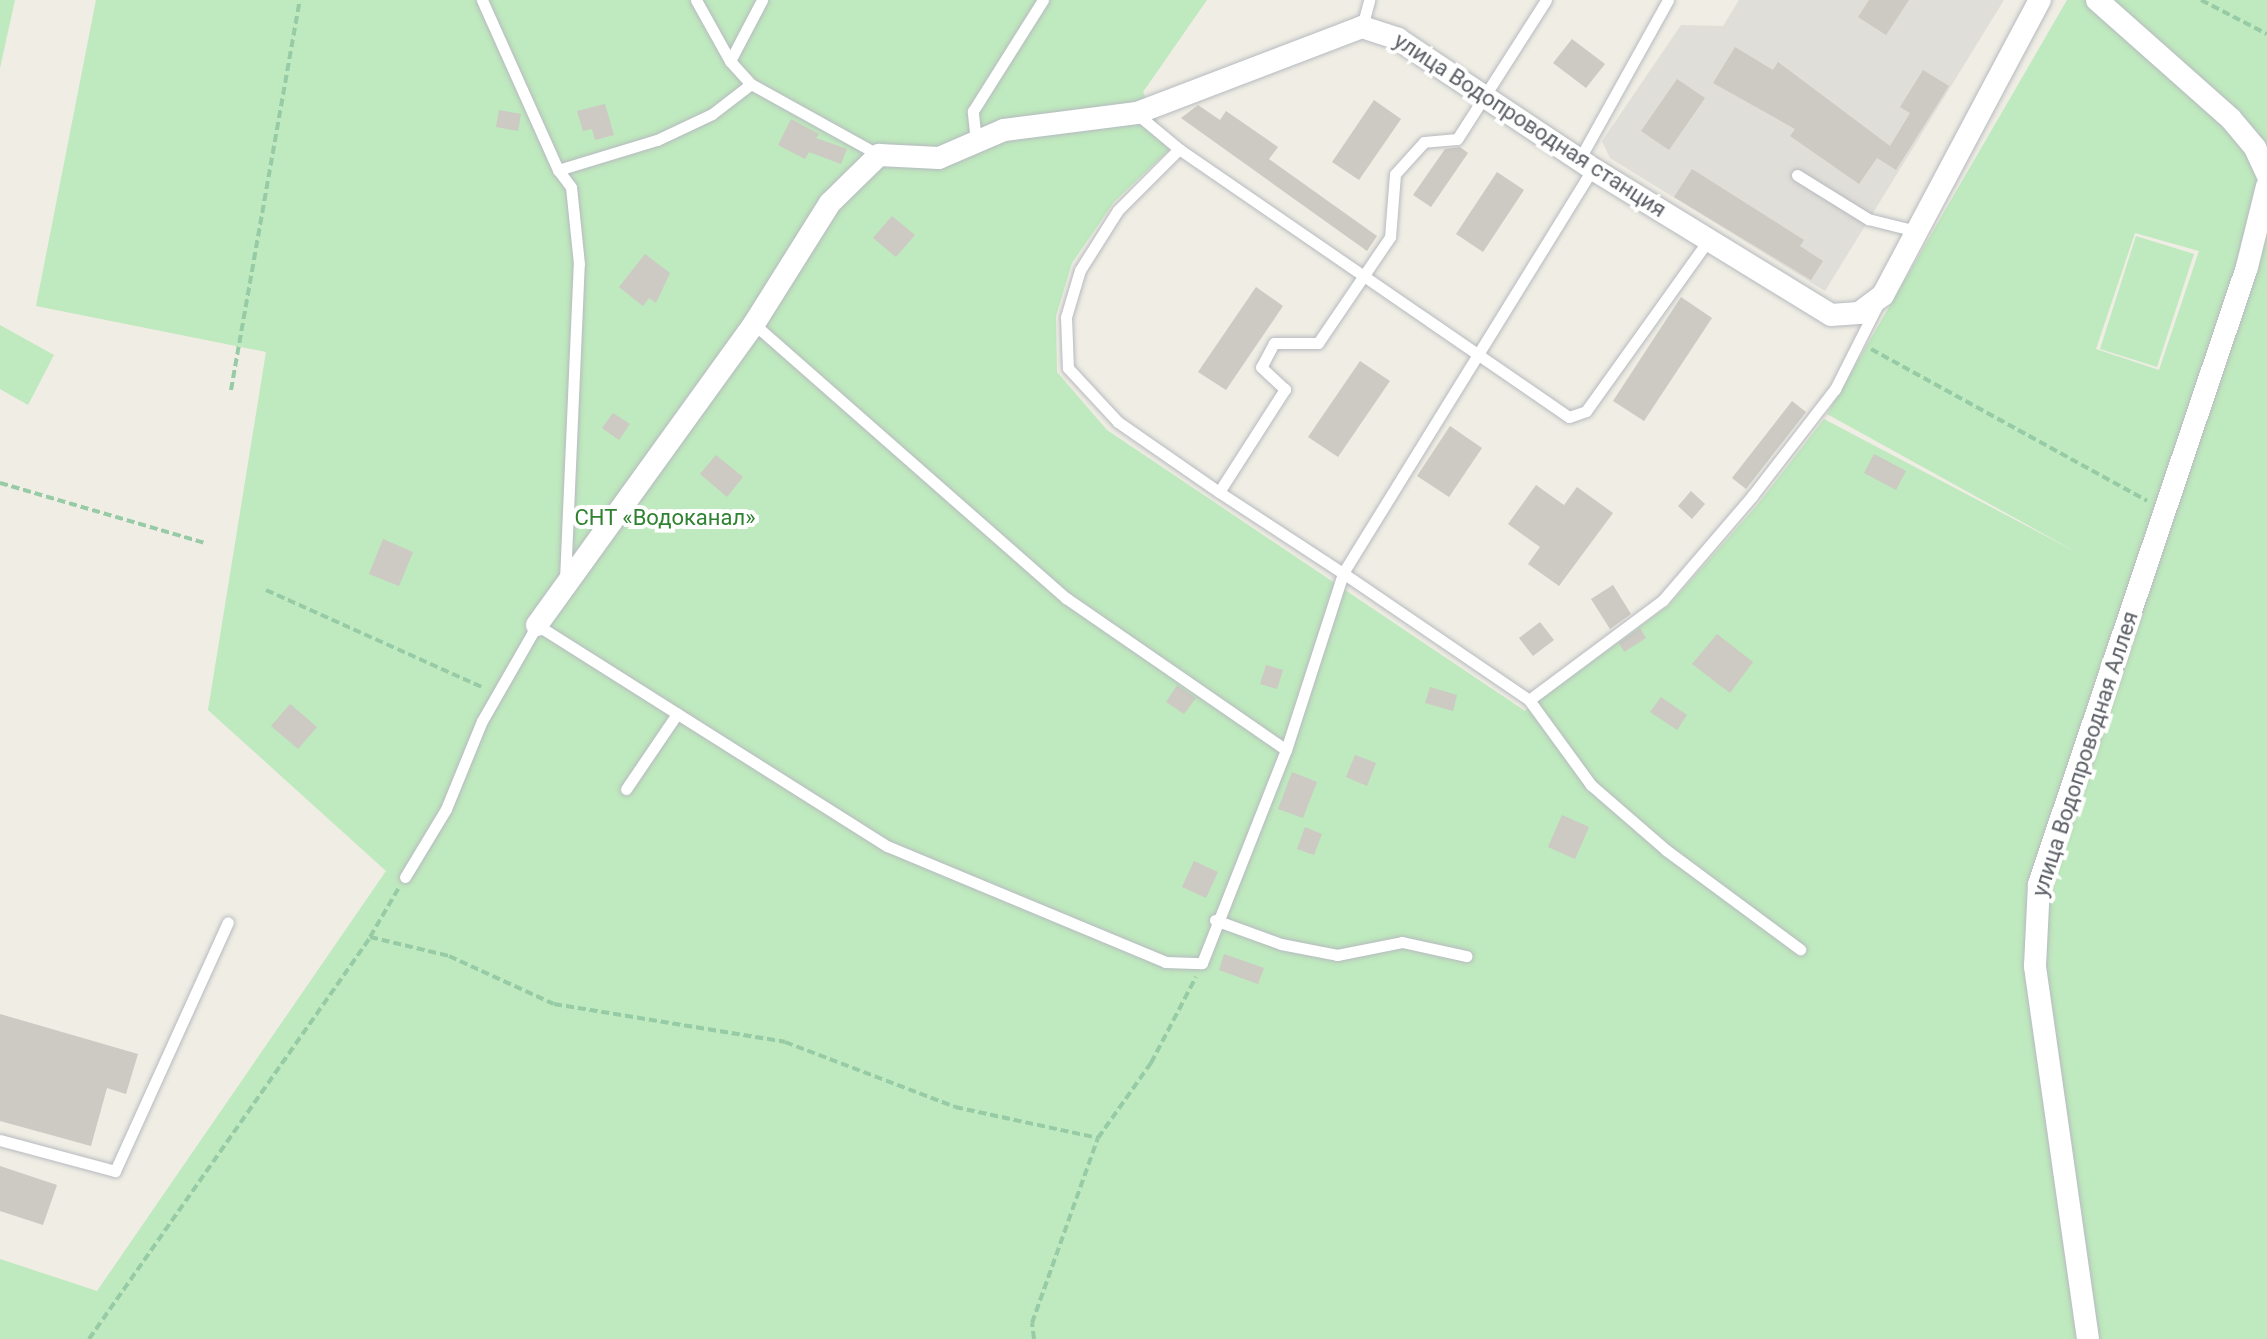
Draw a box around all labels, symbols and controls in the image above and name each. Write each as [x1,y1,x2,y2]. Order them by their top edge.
street label: улица Водопроводная станция [1389,27,1671,223]
park label: СНТ «Водоканал» [574,505,756,531]
street label: улица Водопроводная Аллея [2026,608,2144,900]

